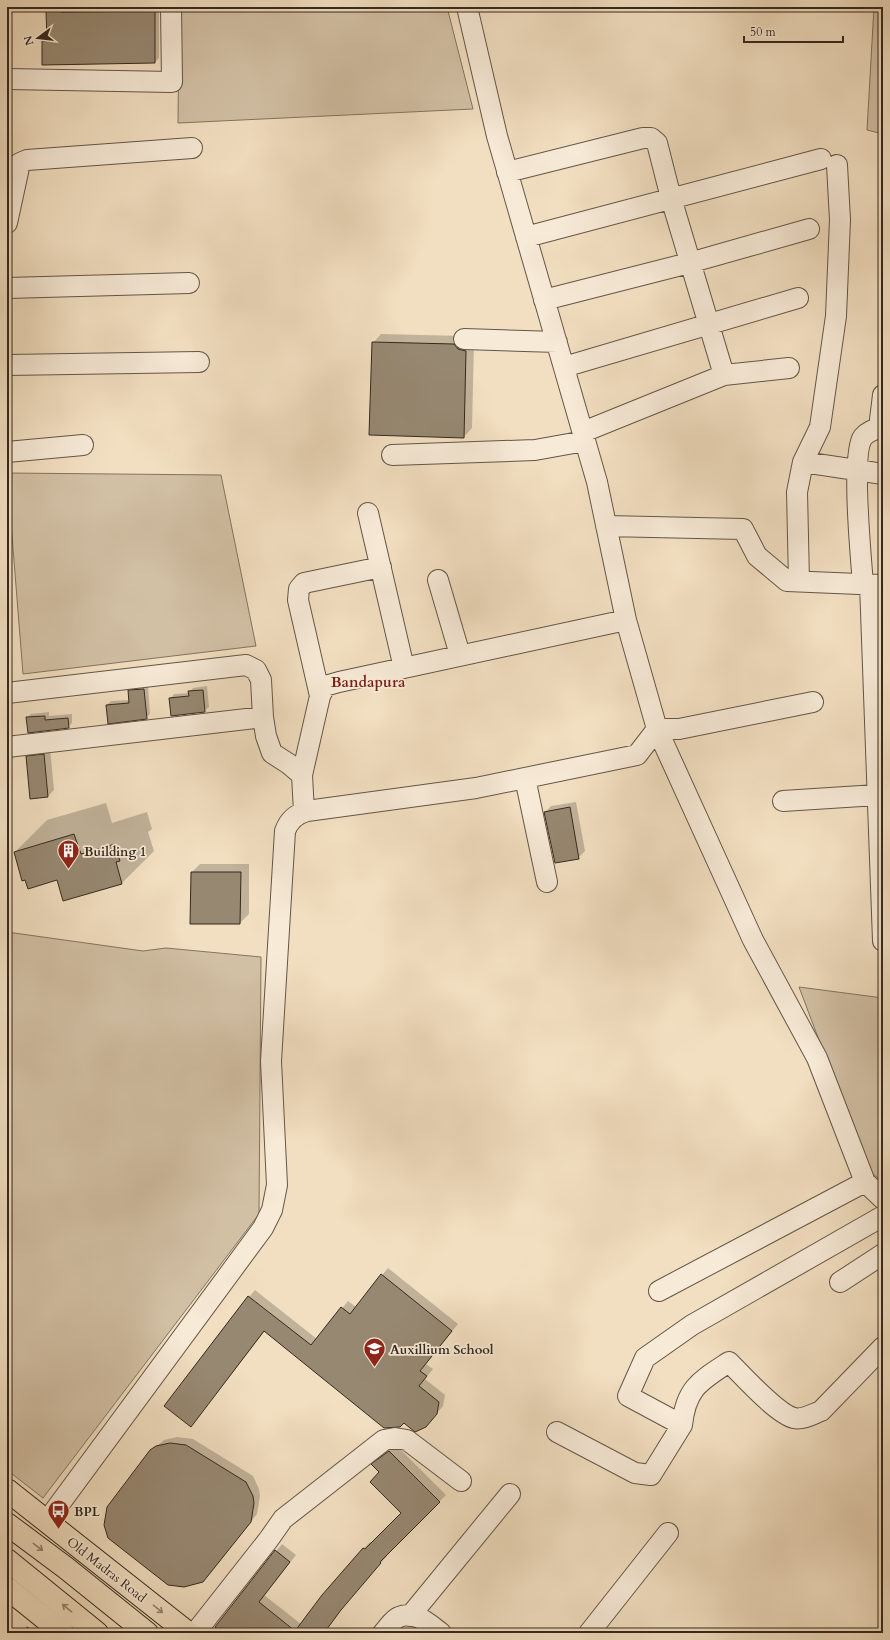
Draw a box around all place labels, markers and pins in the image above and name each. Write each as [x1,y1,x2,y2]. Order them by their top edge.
building icon: Building 1 [56,838,82,871]
place label: Building 1 [84,843,146,861]
school or university icon: Auxillium School [361,1336,387,1369]
place label: Auxillium School [390,1341,494,1359]
bus stop icon: BPL [46,1498,72,1531]
place label: BPL [74,1503,101,1521]

